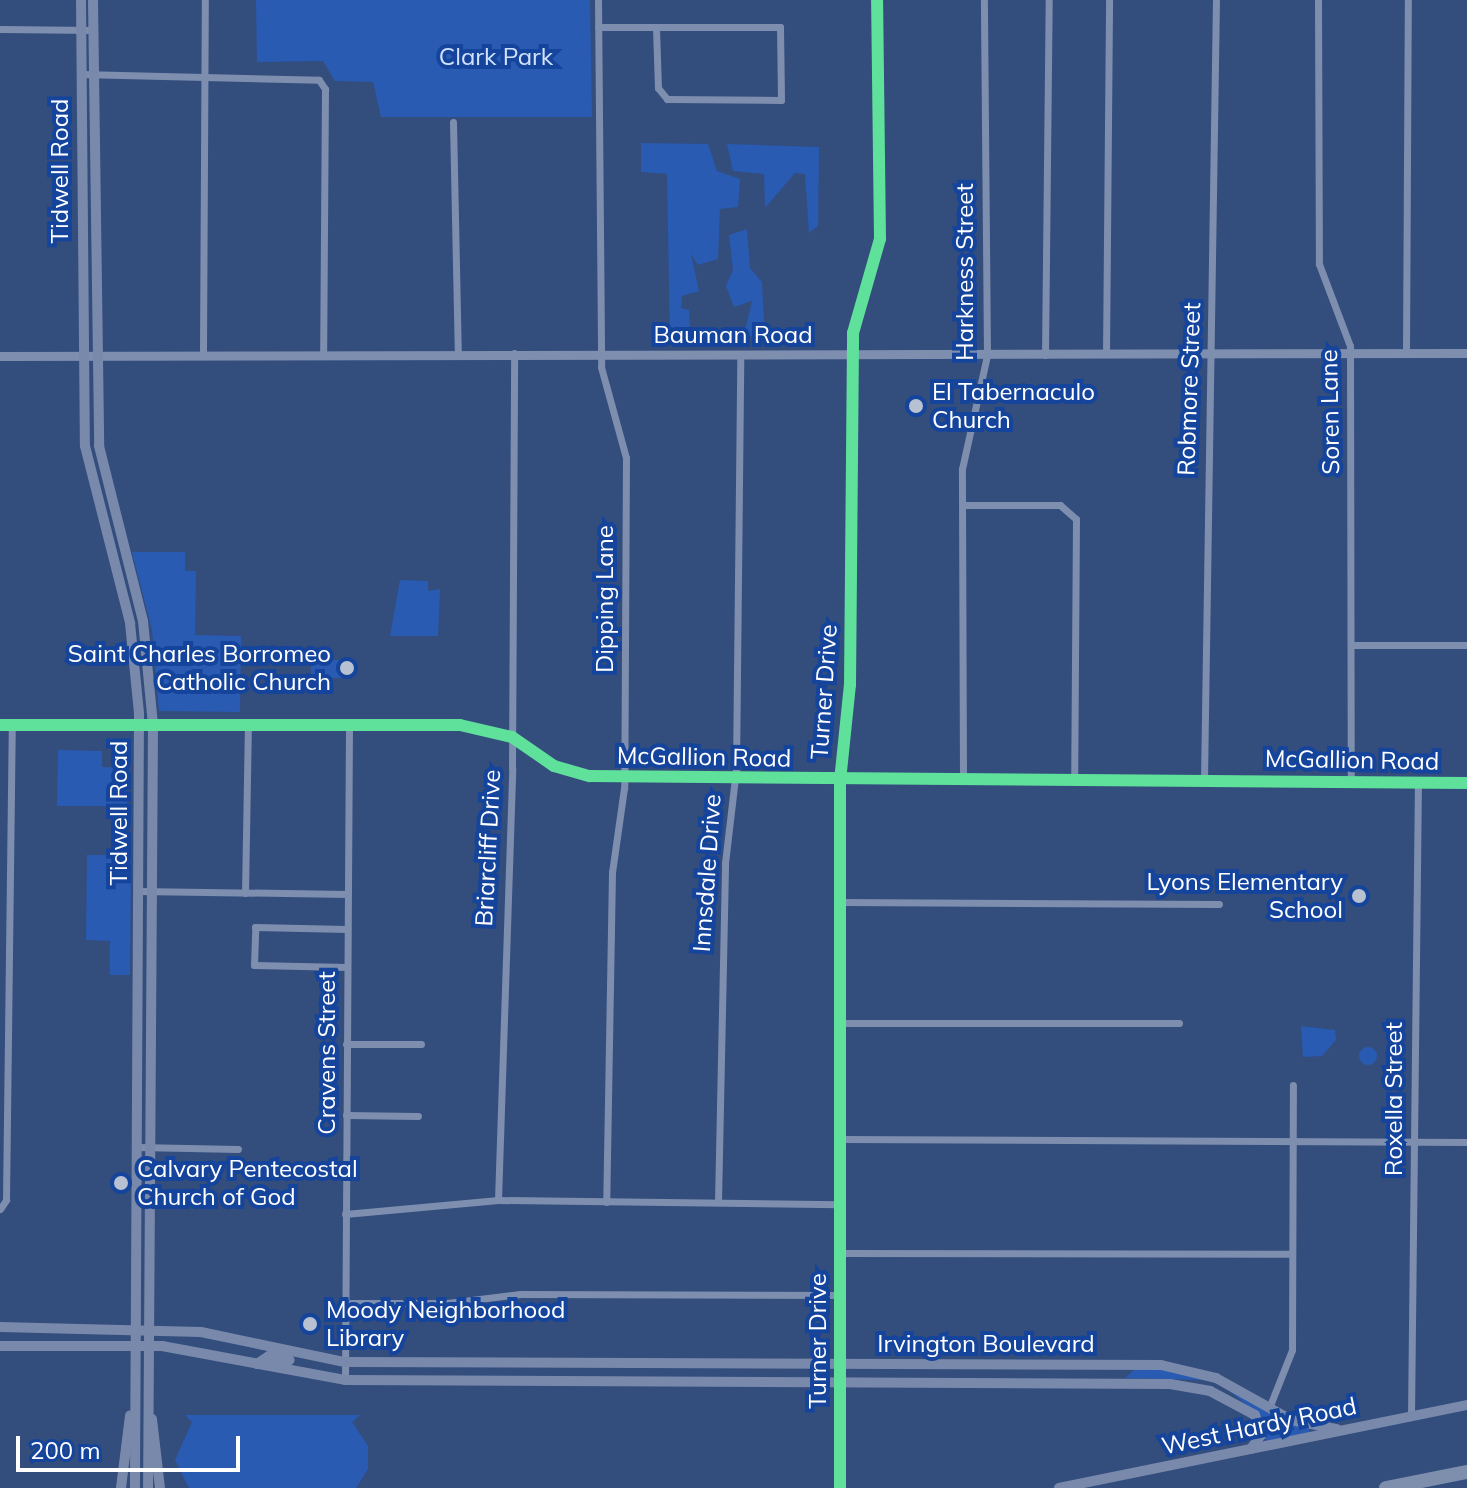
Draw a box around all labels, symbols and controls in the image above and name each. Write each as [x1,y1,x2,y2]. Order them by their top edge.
park label: Clark Park [439,43,553,71]
street label: Tidwell Road [46,99,74,243]
street label: Harkness Street [951,183,979,361]
street label: Robmore Street [1172,302,1206,476]
street label: Bauman Road [653,321,813,349]
street label: Soren Lane [1315,349,1345,475]
place label: El Tabernaculo Church [932,378,1095,434]
marker: El Tabernaculo Church [907,397,925,415]
street label: Dipping Lane [591,525,619,673]
street label: Turner Drive [805,623,843,761]
place label: Saint Charles Borromeo Catholic Church [68,640,331,696]
marker: Saint Charles Borromeo Catholic Church [338,659,356,677]
street label: Tidwell Road [105,741,133,885]
street label: McGallion Road [617,741,791,773]
street label: McGallion Road [1265,744,1439,776]
street label: Briarcliff Drive [470,769,506,927]
street label: Innsdale Drive [687,793,727,953]
place label: Lyons Elementary School [1146,868,1343,924]
marker: Lyons Elementary School [1350,887,1368,905]
street label: Cravens Street [313,971,341,1135]
street label: Roxella Street [1380,1022,1408,1176]
place label: Calvary Pentecostal Church of God [137,1155,358,1211]
marker: Calvary Pentecostal Church of God [112,1174,130,1192]
street label: Turner Drive [804,1273,832,1409]
place label: Moody Neighborhood Library [326,1296,565,1352]
marker: Moody Neighborhood Library [301,1315,319,1333]
street label: Irvington Boulevard [877,1330,1095,1358]
street label: West Hardy Road [1159,1391,1359,1461]
scale bar [20,1420,244,1470]
text: 200 m [30,1435,101,1465]

